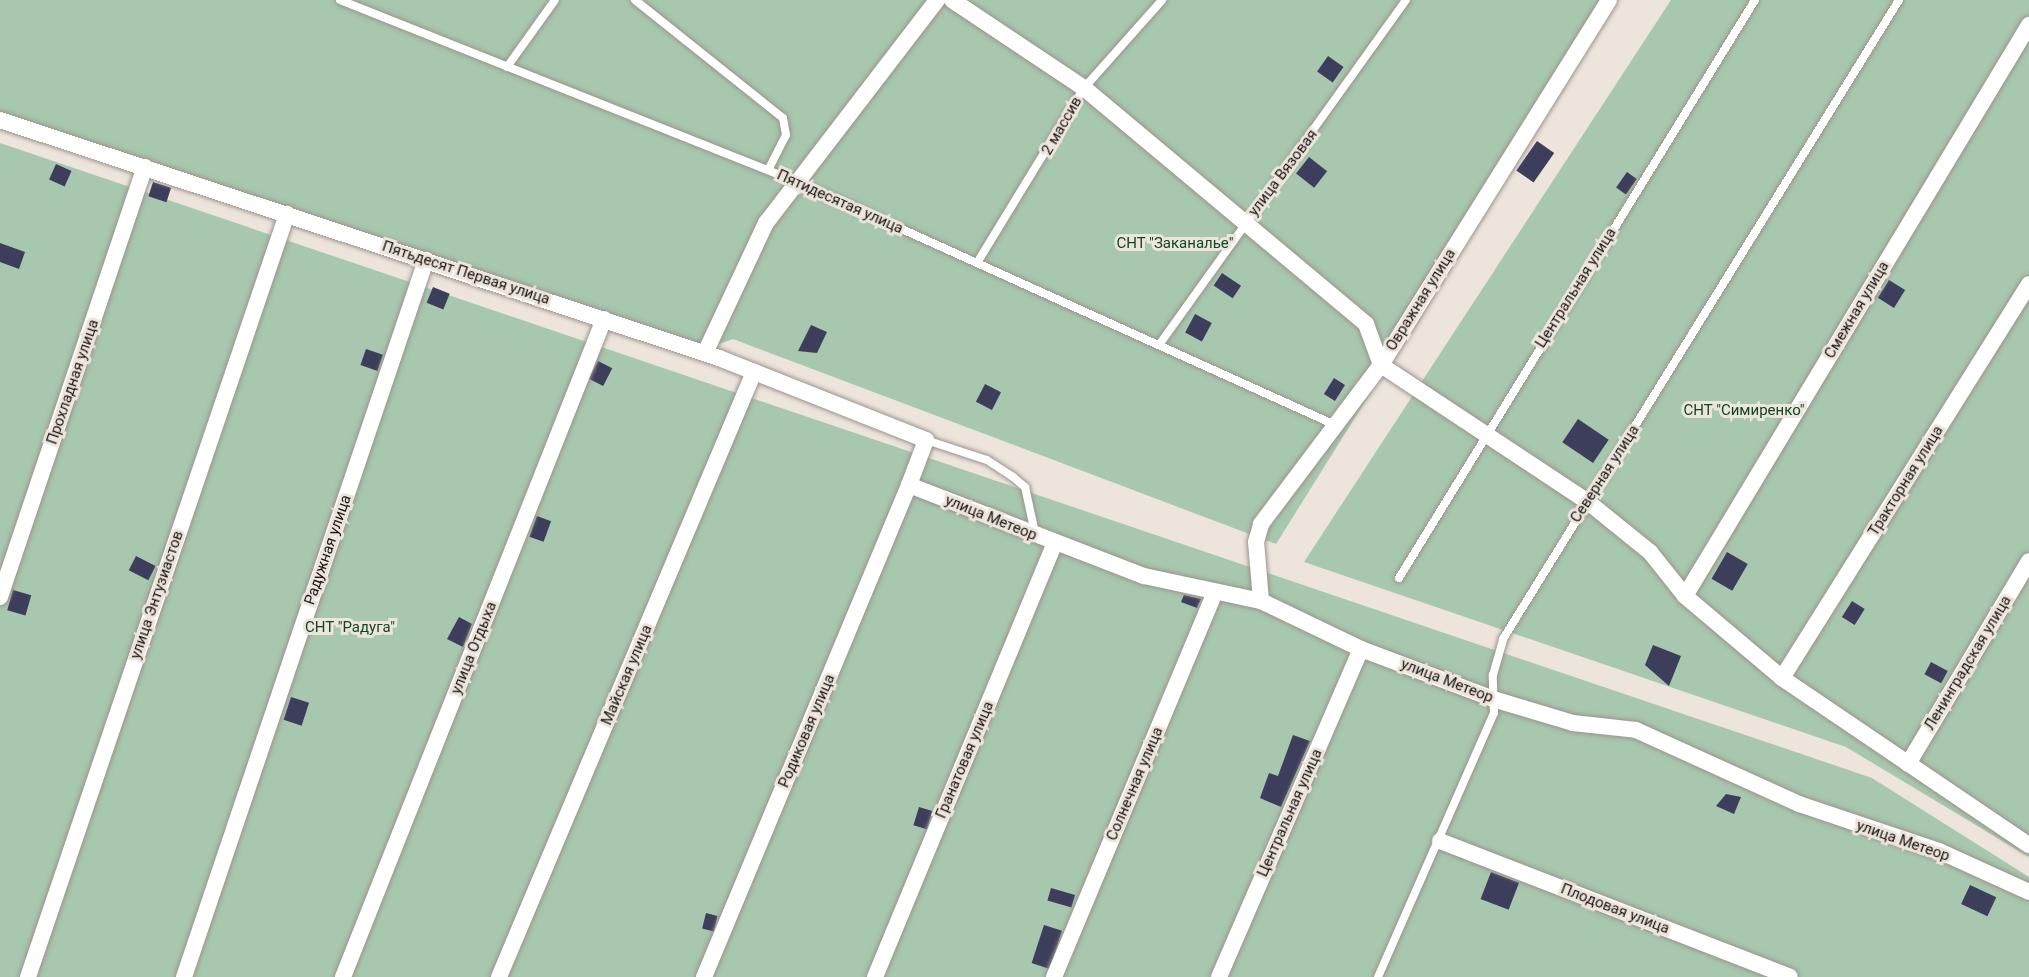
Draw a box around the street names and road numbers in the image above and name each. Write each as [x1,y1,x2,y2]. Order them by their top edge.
street label: 2 массив [1038,94,1086,158]
street label: улица Вязовая [1245,126,1321,220]
street label: Пятидесятая улица [774,166,906,238]
street label: Центральная улица [1532,225,1620,351]
street label: Пятьдесят Первая улица [380,237,552,309]
street label: Овражная улица [1382,246,1460,354]
street label: Смежная улица [1821,258,1893,362]
street label: Прохладная улица [43,317,103,447]
street label: Северная улица [1567,422,1643,526]
street label: Тракторная улица [1865,423,1947,539]
street label: улица Метеор [942,491,1040,545]
street label: Радужная улица [301,493,355,607]
street label: улица Энтузиастов [127,529,187,661]
street label: Ленинградская улица [1921,592,2015,734]
street label: улица Отдыха [447,599,501,697]
street label: Майская улица [598,622,656,728]
street label: улица Метеор [1398,655,1496,707]
street label: Родиковая улица [775,672,839,790]
street label: Гранатовая улица [932,699,998,821]
street label: Солнечная улица [1103,725,1167,843]
street label: Центральная улица [1254,746,1326,880]
street label: улица Метеор [1854,817,1952,865]
street label: Плодовая улица [1558,880,1672,938]

